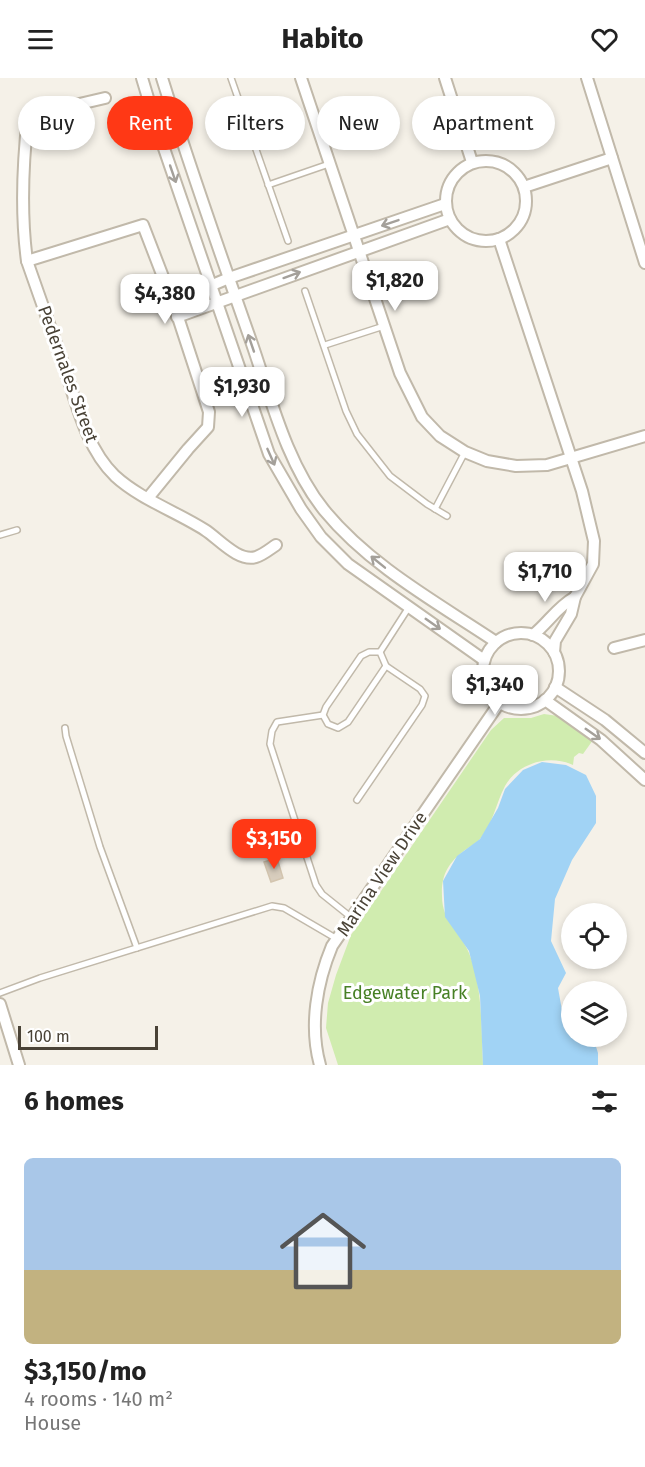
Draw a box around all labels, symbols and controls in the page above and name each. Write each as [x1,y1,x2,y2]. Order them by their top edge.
icon: menu [24,23,57,56]
text: Habito [281,23,364,55]
icon: heart [588,23,621,56]
chip: Buy [18,96,95,150]
chip: Rent [107,96,193,150]
chip: Filters [205,96,305,150]
chip: New [317,96,400,150]
chip: Apartment [412,96,555,150]
one-way arrow [168,164,179,183]
one-way arrow [381,218,400,229]
pin: $1,820 [346,261,444,312]
text: $1,820 [366,268,424,292]
one-way arrow [282,269,301,280]
pin: $4,380 [116,274,214,325]
text: $4,380 [134,281,196,305]
street label: Pedernales Street [33,302,103,446]
one-way arrow [245,334,256,353]
pin: $1,930 [193,367,291,418]
text: $1,930 [214,374,270,398]
one-way arrow [266,447,278,465]
pin: $1,710 [496,552,594,603]
one-way arrow [370,555,386,568]
text: $1,710 [518,559,572,583]
one-way arrow [425,618,441,630]
pin: $1,340 [446,665,544,716]
text: $1,340 [466,672,524,696]
one-way arrow [584,728,600,740]
street label: Marina View Drive [332,807,432,941]
pin: $3,150 [225,819,323,870]
text: $3,150 [246,826,302,850]
map controls [561,903,627,1047]
button: locate [561,903,627,969]
button: layers [561,981,627,1047]
park label: Edgewater Park [343,982,468,1004]
scale bar [18,1023,158,1050]
text: 100 m [27,1027,70,1046]
icon: filters [588,1085,621,1118]
text: 6 homes [24,1086,124,1117]
icon: home [269,1197,377,1305]
text: $3,150/mo [24,1356,147,1387]
text: 4 rooms · 140 m² [24,1387,173,1411]
text: House [24,1411,81,1435]

